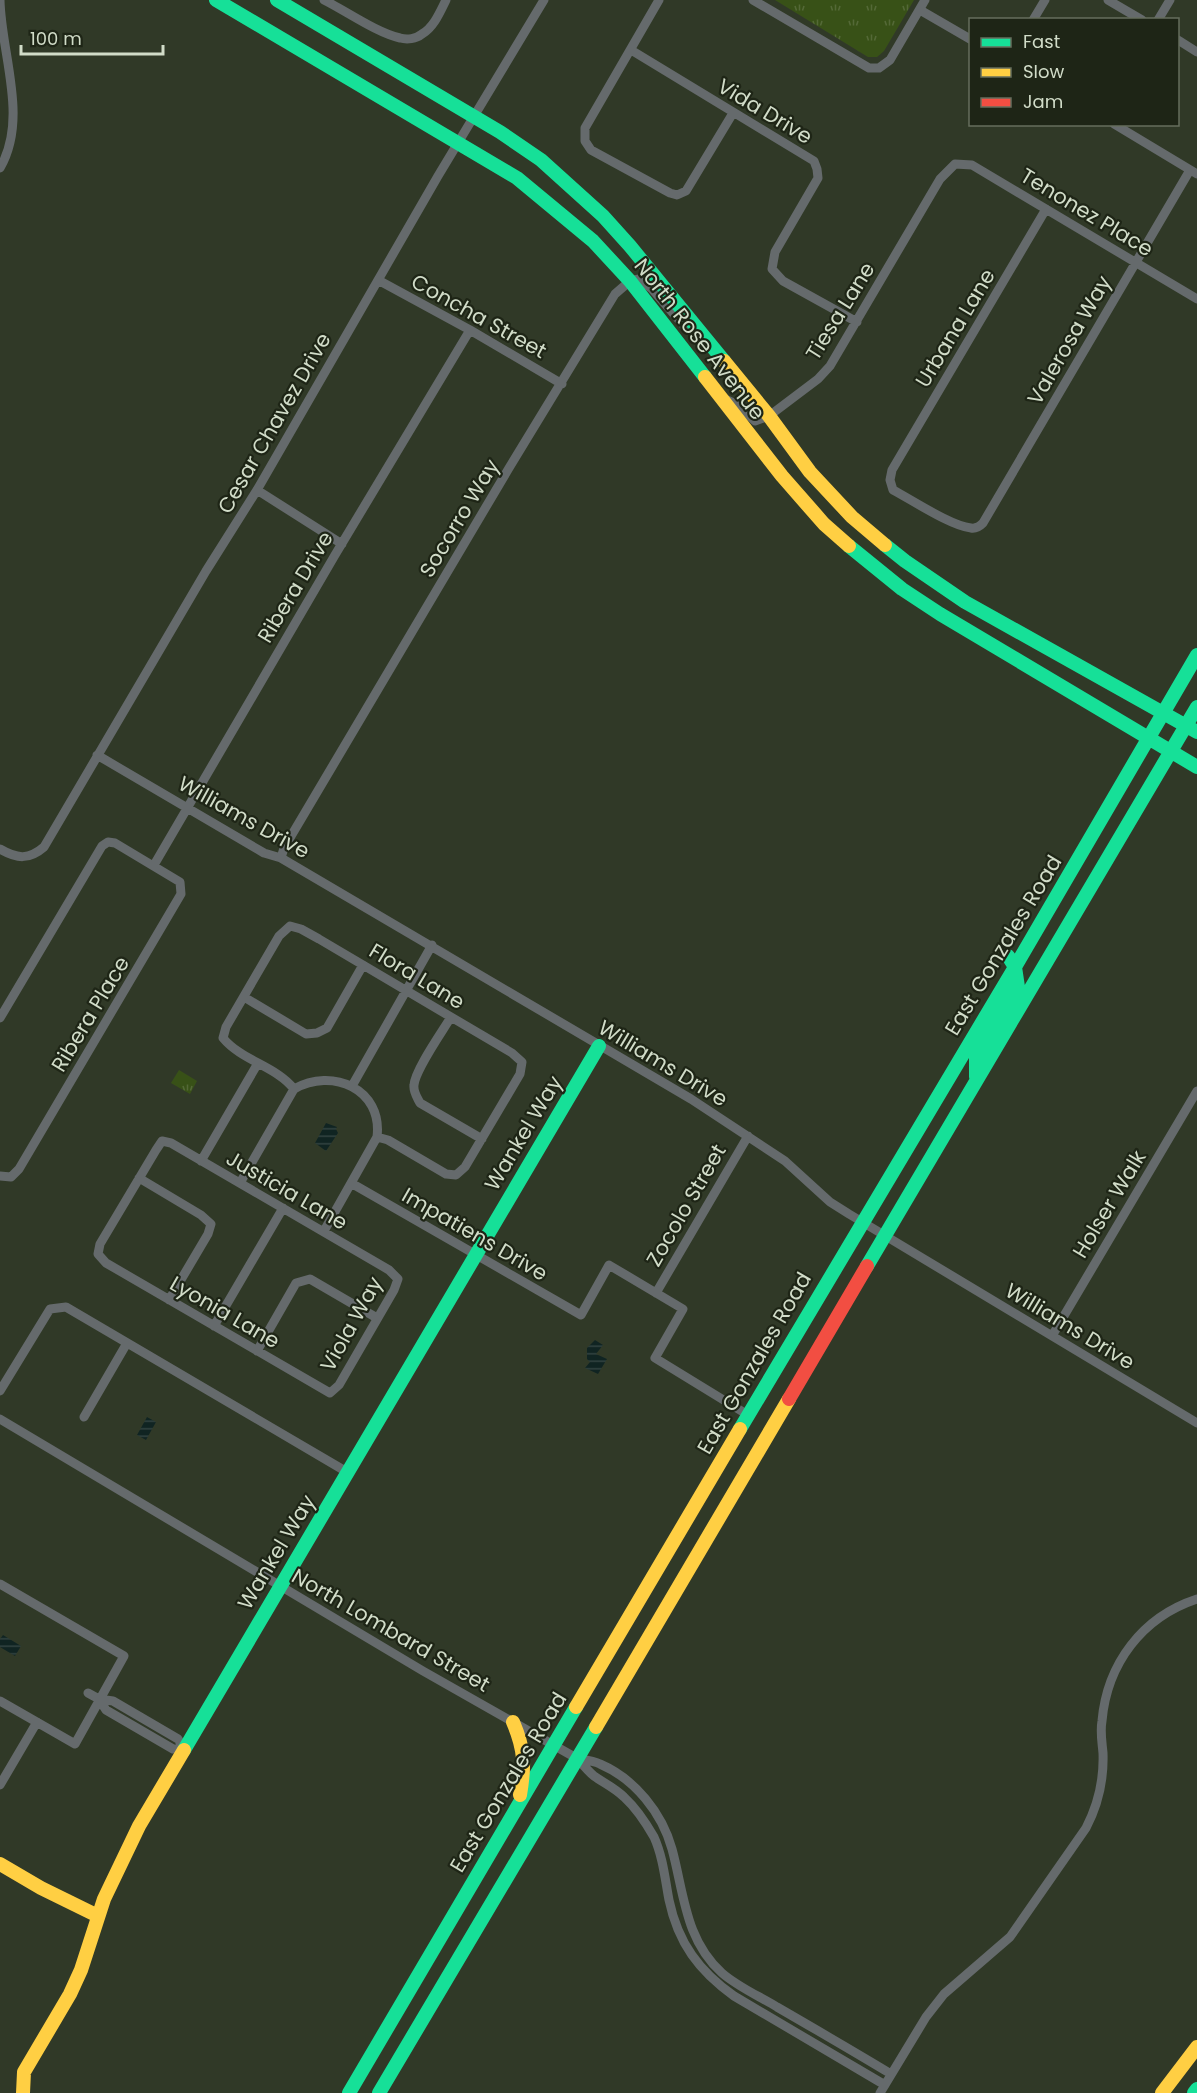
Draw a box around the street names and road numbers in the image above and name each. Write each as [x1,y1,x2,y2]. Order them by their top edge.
street label: Vida Drive [712,71,818,151]
street label: Tenonez Place [1015,161,1159,263]
street label: North Rose Avenue [628,252,772,426]
street label: Tiesa Lane [799,257,881,365]
street label: Urbana Lane [908,263,1002,393]
street label: Concha Street [406,267,552,365]
street label: Valerosa Way [1020,270,1118,410]
street label: Cesar Chavez Drive [210,327,338,519]
street label: Socorro Way [412,453,506,583]
street label: Ribera Drive [250,526,340,648]
street label: Williams Drive [173,769,315,865]
street label: East Gonzales Road [938,849,1068,1041]
street label: Flora Lane [364,936,470,1016]
street label: Ribera Place [44,951,136,1077]
street label: Williams Drive [593,1013,733,1113]
street label: Wankel Way [477,1070,569,1196]
street label: Zocolo Street [639,1139,733,1271]
street label: Justicia Lane [221,1143,353,1237]
street label: Holser Walk [1065,1144,1153,1263]
street label: Impatiens Drive [397,1181,553,1287]
street label: East Gonzales Road [690,1267,818,1459]
street label: Lyonia Lane [165,1269,285,1355]
street label: Viola Way [313,1271,389,1377]
street label: Williams Drive [1000,1276,1140,1376]
street label: Wankel Way [230,1489,322,1615]
street label: North Lombard Street [287,1561,495,1699]
street label: East Gonzales Road [443,1686,573,1878]

